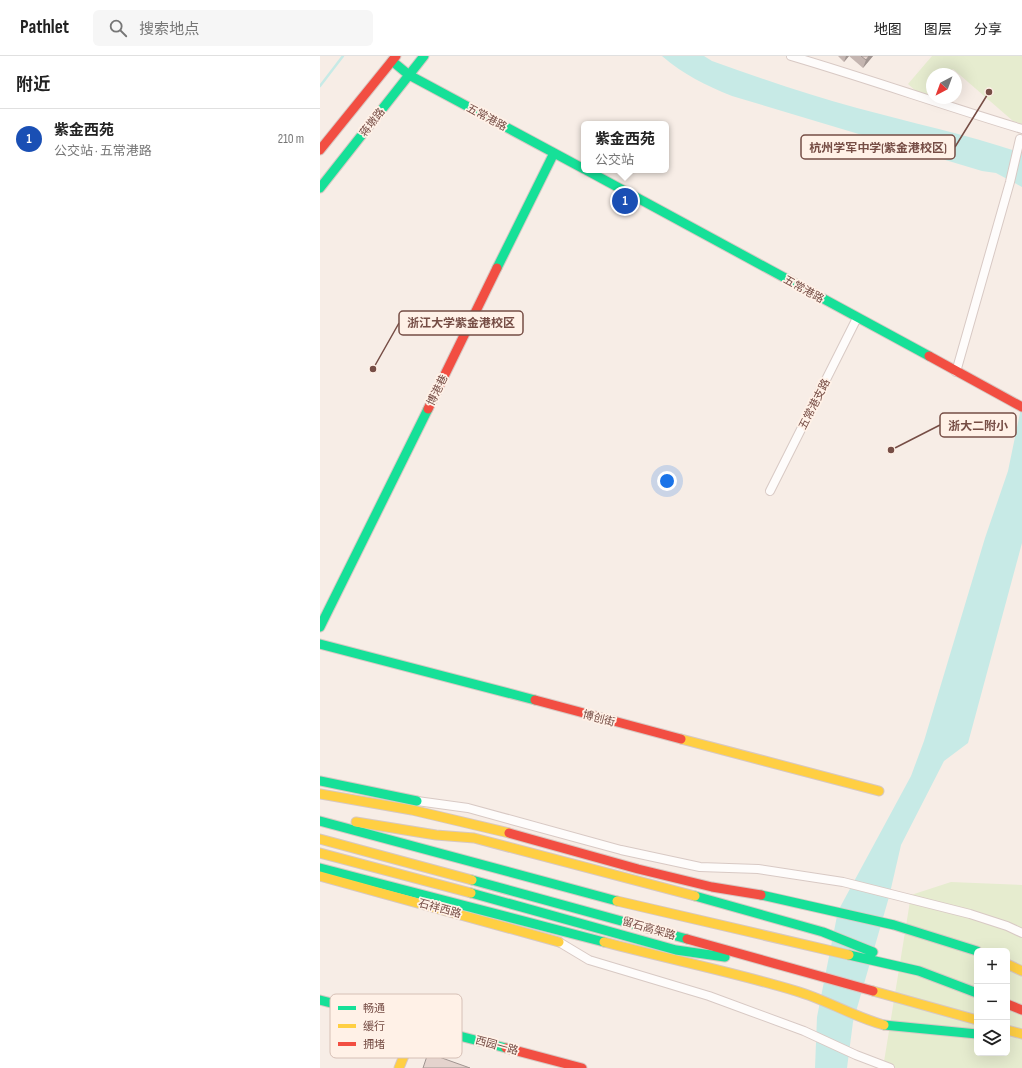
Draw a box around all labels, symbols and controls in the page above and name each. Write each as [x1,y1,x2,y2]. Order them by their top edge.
search box [93,10,373,46]
text: Pathlet [20,16,69,39]
icon: search [107,17,129,39]
text: 搜索地点 [139,20,199,39]
text: 地图 [874,21,902,38]
text: 图层 [924,21,952,38]
text: 分享 [974,21,1002,38]
north arrow [926,68,962,104]
text: 附近 [16,75,50,95]
street label: 五常港路 [464,101,509,134]
street label: 蒋墩路 [357,105,388,139]
text: 紫金西苑 [54,121,114,140]
popup [581,121,669,173]
text: 紫金西苑 [595,130,655,149]
text: 1 [26,131,32,147]
text: 210 m [278,131,304,147]
callout: 杭州学军中学(紫金港校区) [801,135,955,159]
text: 杭州学军中学(紫金港校区) [809,141,947,156]
text: 公交站 · 五常港路 [54,143,152,159]
text: 公交站 [595,152,634,168]
pin: 1 [612,186,638,216]
street label: 五常港路 [781,273,826,306]
callout: 浙江大学紫金港校区 [399,311,523,335]
text: 浙江大学紫金港校区 [407,316,515,331]
street label: 博港巷 [424,373,451,408]
street label: 五常港支路 [796,377,833,432]
callout: 浙大二附小 [940,413,1016,437]
text: 浙大二附小 [948,419,1008,434]
your location [657,471,677,491]
street label: 博创街 [581,708,616,729]
street label: 石祥西路 [417,897,463,920]
street label: 留石高架路 [621,915,677,942]
map controls [974,948,1010,1056]
button: + [974,948,1010,984]
button: − [974,984,1010,1020]
legend [330,994,462,1058]
text: 畅通 [363,1002,385,1015]
text: 缓行 [363,1020,385,1033]
button: layers [974,1020,1010,1056]
street label: 西园一路 [474,1034,520,1057]
text: 拥堵 [363,1038,385,1051]

